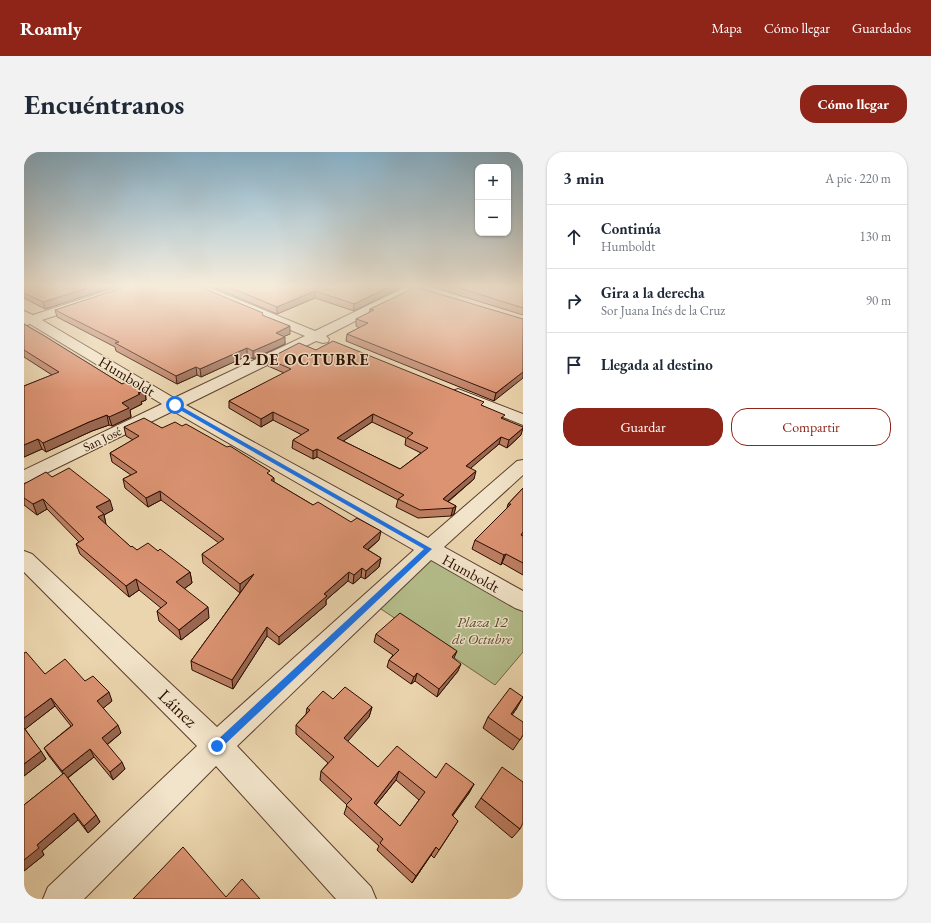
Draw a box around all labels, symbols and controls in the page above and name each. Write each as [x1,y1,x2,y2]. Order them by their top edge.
text: Roamly [20,16,82,41]
text: Mapa [711,19,742,37]
text: Cómo llegar [764,19,830,37]
text: Guardados [852,19,911,37]
button: Cómo llegar [800,85,907,123]
text: Encuéntranos [24,86,184,122]
map controls [475,164,511,236]
button: + [475,164,511,200]
text: 3 min [563,167,604,189]
text: A pie · 220 m [825,170,891,187]
button: − [475,200,511,236]
text: Continúa [601,219,661,238]
icon: ahead [563,226,585,248]
text: 130 m [860,228,891,245]
text: Humboldt [601,238,655,255]
text: Gira a la derecha [601,283,705,302]
icon: right [563,290,585,312]
text: 90 m [866,292,891,309]
text: Sor Juana Inés de la Cruz [601,302,725,319]
district label: 12 DE OCTUBRE [232,349,370,370]
street label: Humboldt [95,352,159,400]
icon: arrive [563,354,585,376]
text: Llegada al destino [601,355,713,374]
route start [166,396,184,414]
button: Guardar [563,408,723,446]
button: Compartir [731,408,891,446]
street label: San José [80,422,124,456]
street label: Humboldt [439,550,503,597]
park label: Plaza 12 de Octubre [452,612,513,648]
street label: Láinez [154,684,202,732]
route end [208,737,226,755]

